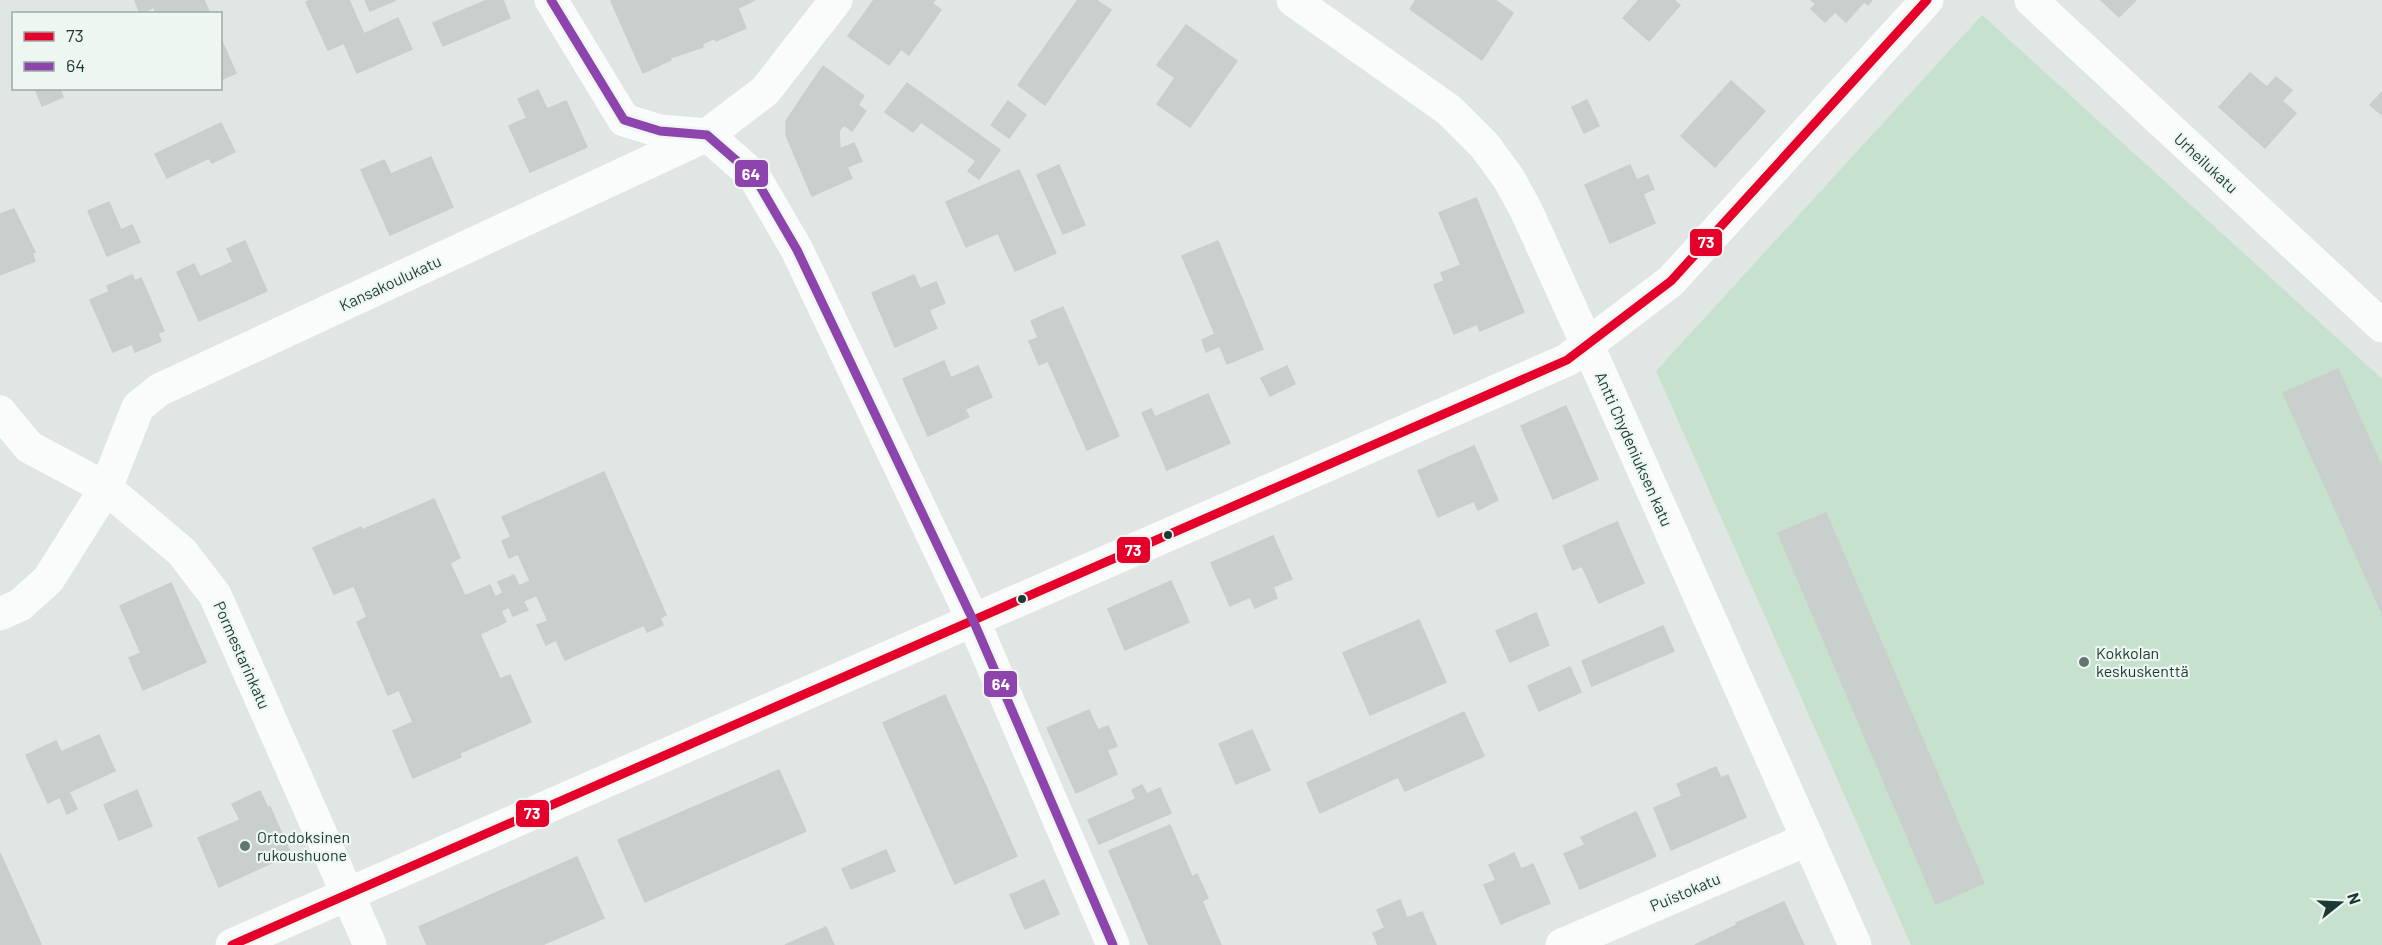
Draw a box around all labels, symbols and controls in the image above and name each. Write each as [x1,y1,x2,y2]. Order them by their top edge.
legend [12,12,222,90]
text: 73 [66,24,84,46]
text: 64 [66,54,85,76]
street label: Urheilukatu [2171,128,2242,197]
line badge: 64 [734,159,769,188]
text: 64 [742,164,760,183]
line badge: 73 [1689,228,1723,257]
text: 73 [1698,232,1714,251]
street label: Kansakoulukatu [336,251,444,314]
street label: Antti Chydeniuksen katu [1592,368,1677,529]
unlabelled marker [1162,529,1174,541]
line badge: 73 [1116,536,1151,564]
text: 73 [1125,540,1141,559]
unlabelled marker [1016,593,1028,605]
street label: Pormestarinkatu [210,598,275,712]
place label: Kokkolan keskuskenttä [2096,643,2189,680]
marker: Kokkolan keskuskenttä [2077,655,2091,669]
line badge: 64 [983,670,1018,698]
text: 64 [992,674,1010,693]
line badge: 73 [515,799,550,828]
text: 73 [524,803,540,822]
place label: Ortodoksinen rukoushuone [257,827,350,864]
marker: Ortodoksinen rukoushuone [238,839,252,853]
street label: Puistokatu [1647,868,1723,915]
north arrow [2310,873,2370,933]
text: N [2344,890,2365,906]

